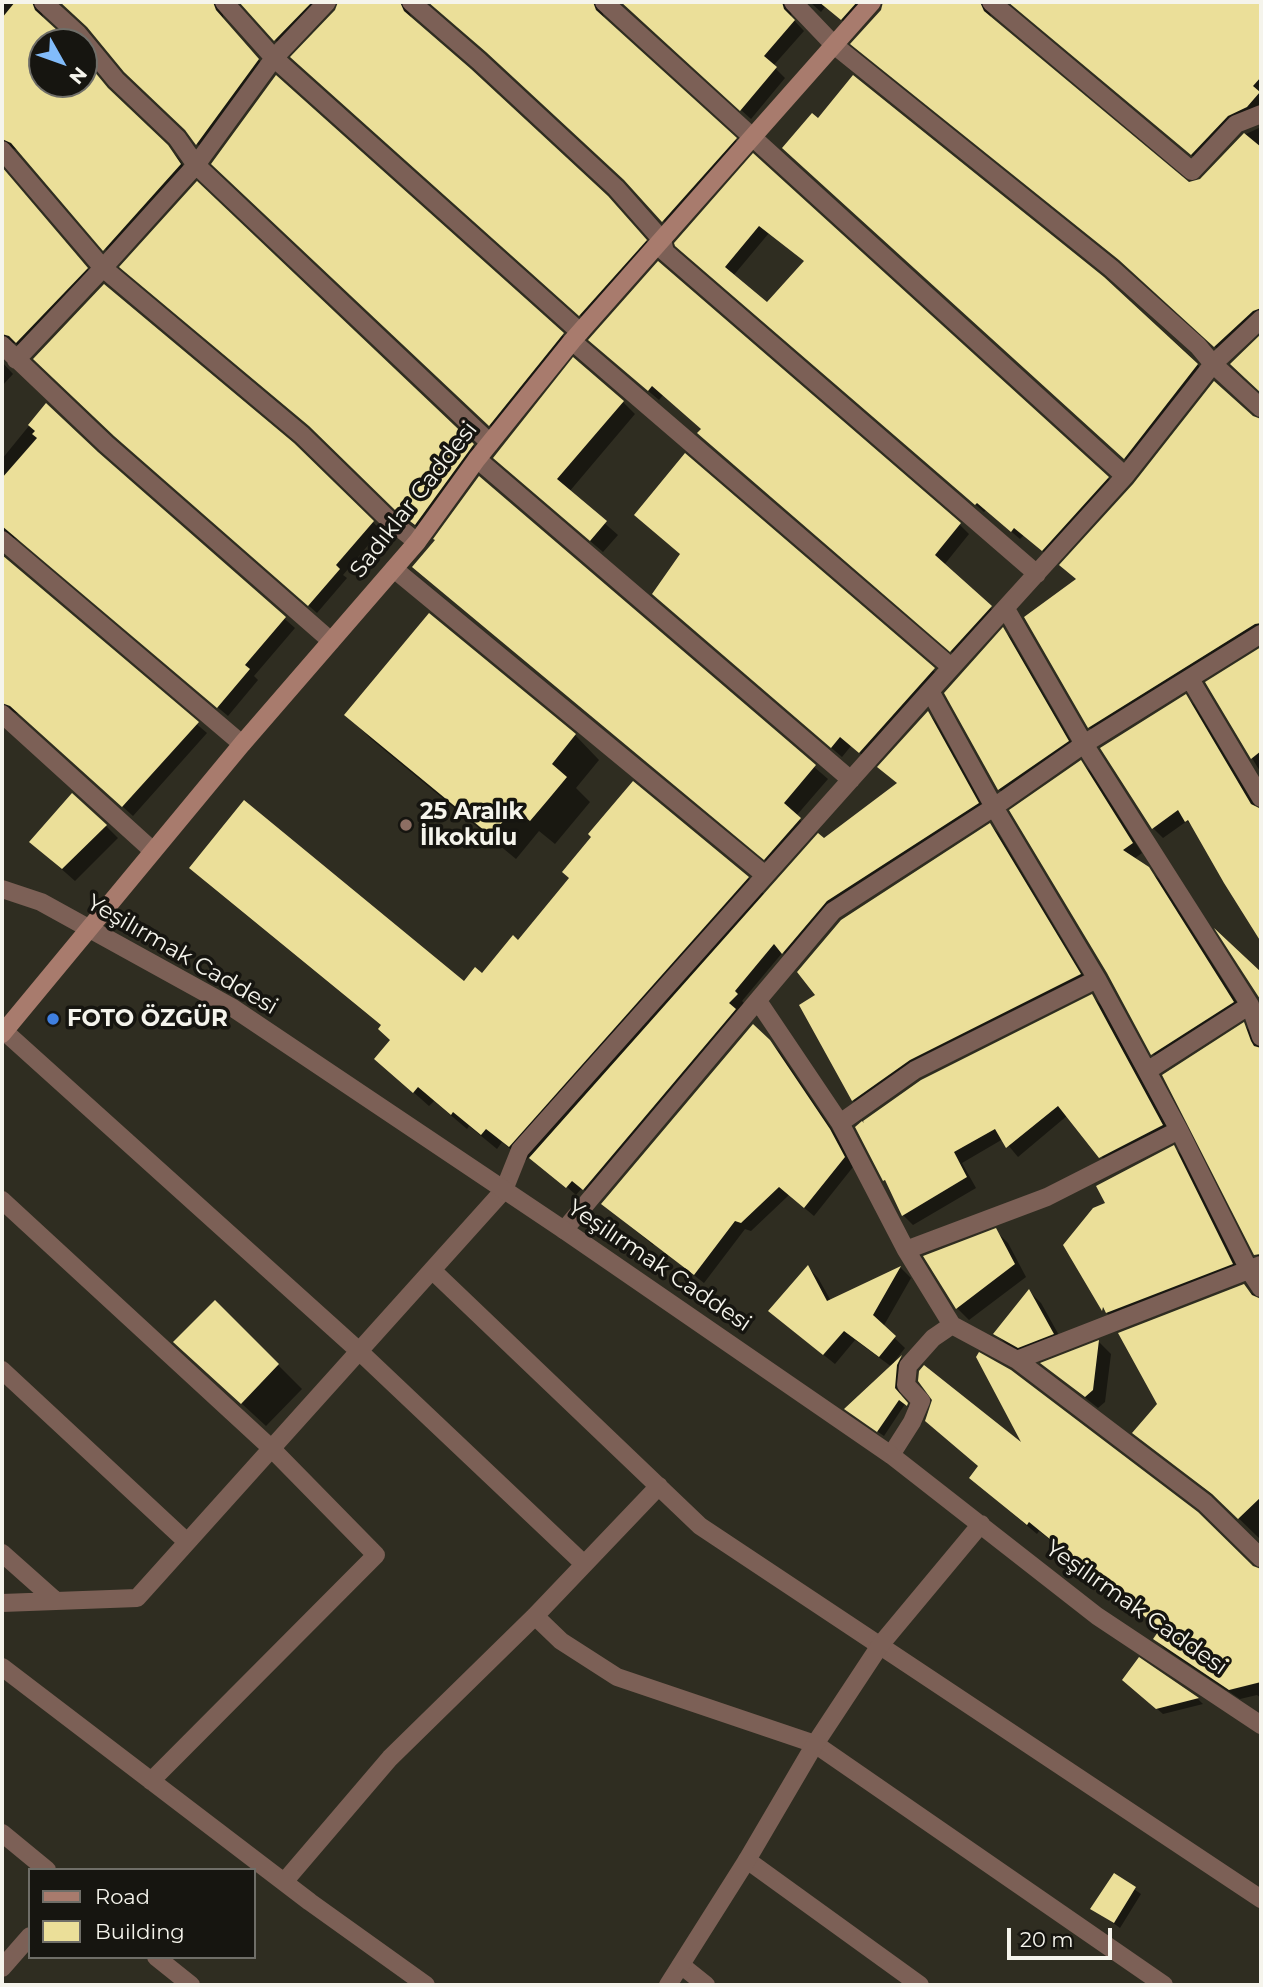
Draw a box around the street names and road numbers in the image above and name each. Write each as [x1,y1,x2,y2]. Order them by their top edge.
street label: Sadıklar Caddesi [345,416,483,584]
street label: Yeşilırmak Caddesi [82,889,282,1021]
street label: Yeşilırmak Caddesi [562,1194,756,1338]
street label: Yeşilırmak Caddesi [1040,1535,1232,1681]

